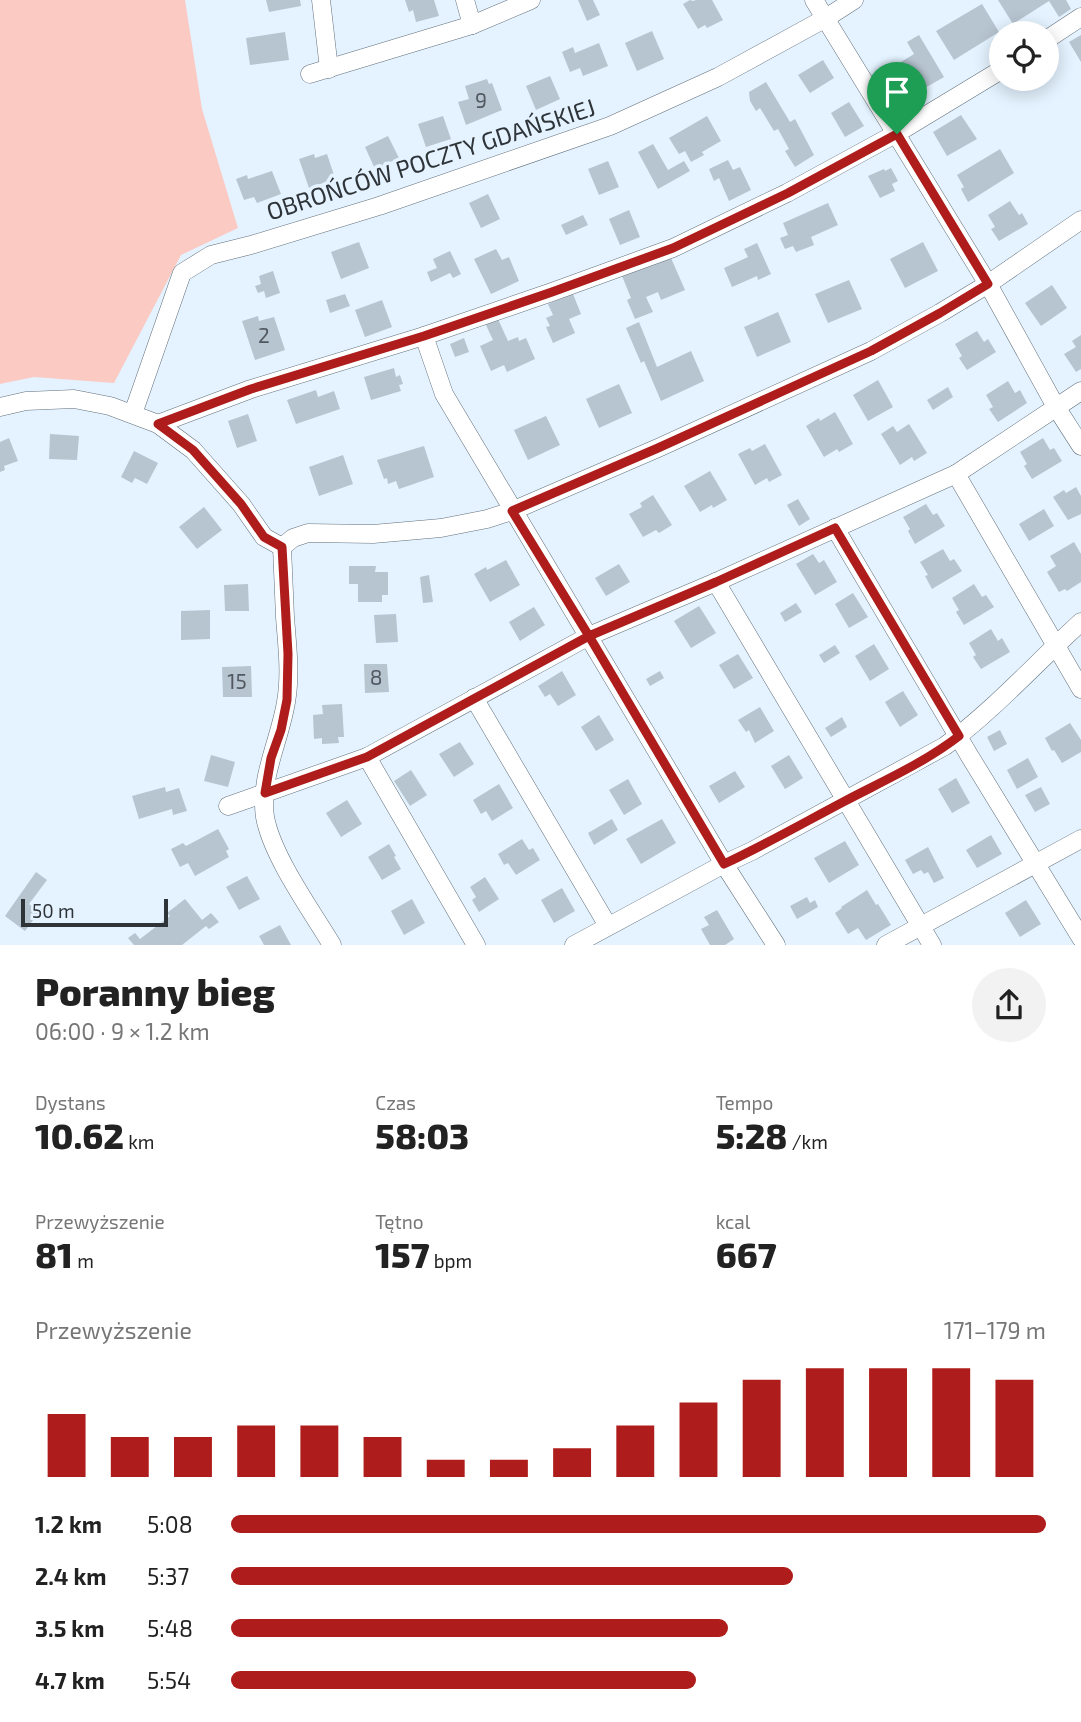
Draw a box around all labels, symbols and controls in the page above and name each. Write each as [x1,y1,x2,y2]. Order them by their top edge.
map controls [989,21,1059,91]
button: locate [989,21,1059,91]
pin [867,62,927,134]
icon: arrive [878,73,916,111]
house number: 9 [475,87,487,112]
street label: OBROŃCÓW POCZTY GDAŃSKIEJ [262,92,599,226]
house number: 2 [258,322,270,347]
house number: 8 [370,664,382,689]
house number: 15 [227,668,247,693]
scale bar [21,896,168,928]
text: 50 m [32,899,75,922]
text: Poranny bieg [35,968,275,1014]
button: share [972,968,1046,1042]
text: 06:00 · 9 × 1.2 km [35,1017,210,1045]
text: Dystans [35,1091,106,1114]
text: Czas [375,1091,416,1114]
text: Tempo [716,1091,773,1114]
text: 10.62 [35,1114,124,1156]
text: 58:03 [375,1114,469,1156]
text: 5:28 [716,1114,787,1156]
text: km [124,1130,154,1153]
text: /km [787,1130,828,1153]
text: Przewyższenie [35,1210,165,1233]
text: Tętno [375,1210,424,1233]
text: kcal [716,1210,750,1233]
text: 81 [35,1233,73,1275]
text: 157 [375,1233,430,1275]
text: 667 [716,1233,776,1275]
text: m [73,1249,94,1272]
text: bpm [430,1249,472,1272]
text: Przewyższenie [35,1316,192,1344]
text: 171–179 m [944,1316,1046,1344]
text: 1.2 km [35,1510,102,1538]
text: 5:08 [147,1510,193,1538]
text: 2.4 km [35,1562,107,1590]
text: 5:37 [147,1562,189,1590]
text: 3.5 km [35,1614,104,1642]
text: 5:48 [147,1614,193,1642]
text: 4.7 km [35,1666,105,1694]
text: 5:54 [147,1666,191,1694]

